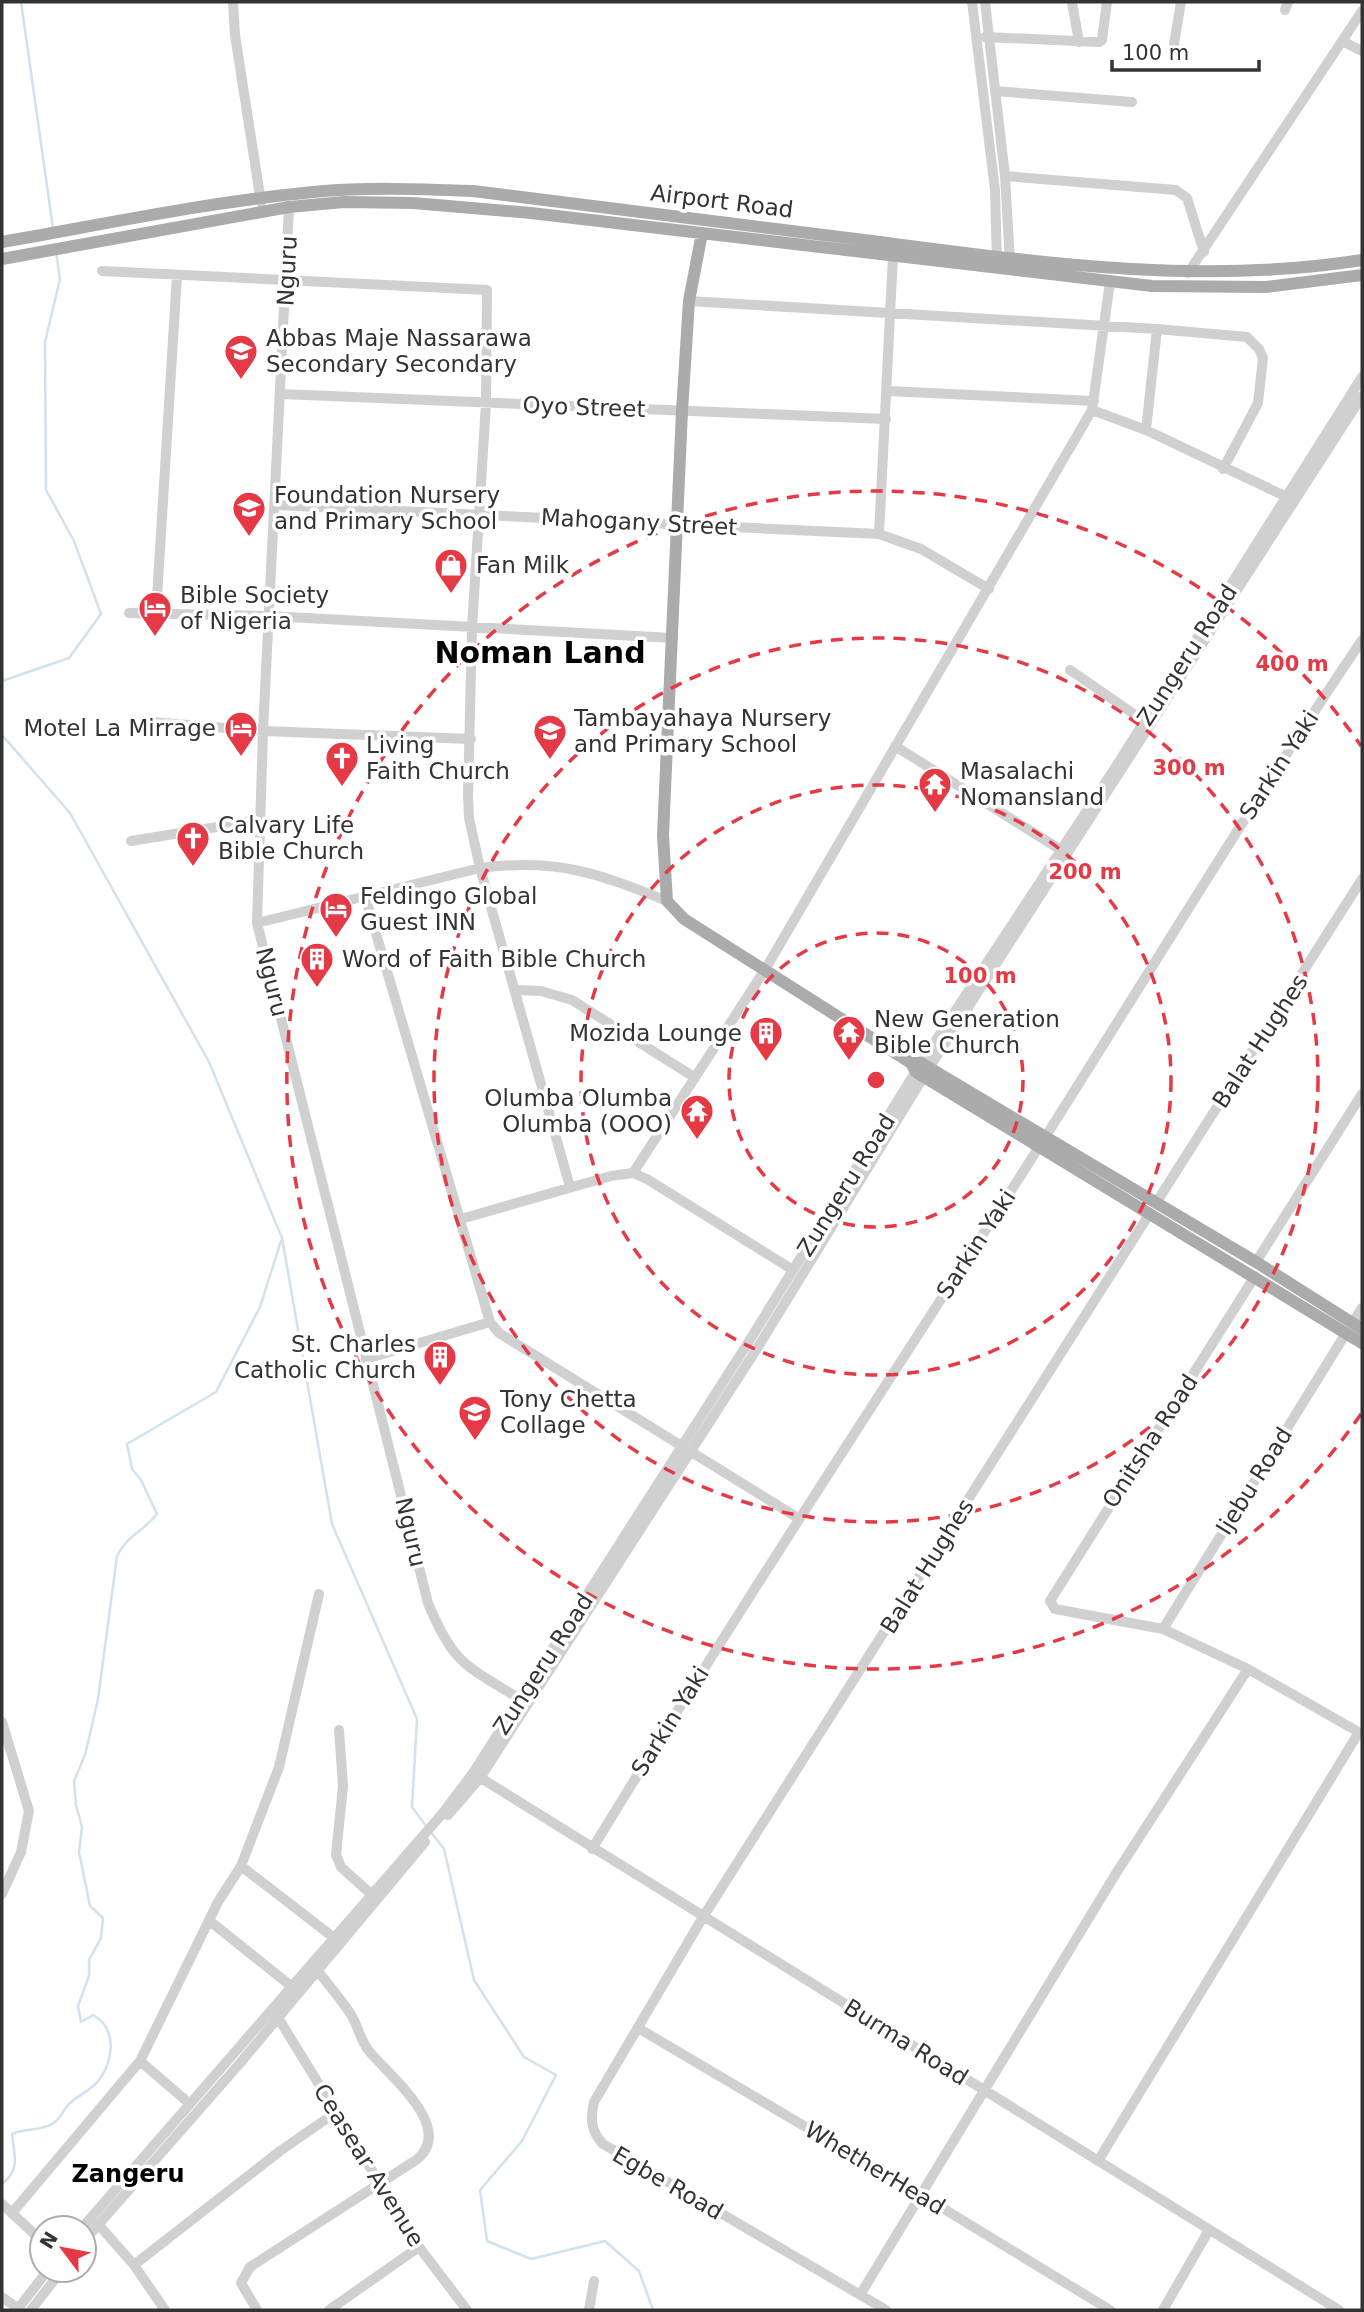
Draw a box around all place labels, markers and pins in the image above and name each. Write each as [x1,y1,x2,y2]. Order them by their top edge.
place label: Abbas Maje Nassarawa Secondary Secondary [266,325,532,377]
school or university icon: Abbas Maje Nassarawa Secondary Secondary [222,332,260,381]
place label: Foundation Nursery and Primary School [274,482,500,534]
school or university icon: Foundation Nursery and Primary School [230,489,268,538]
shop icon: Fan Milk [432,546,470,595]
place label: Fan Milk [476,552,570,578]
place label: Bible Society of Nigeria [180,582,329,634]
hotel icon: Bible Society of Nigeria [136,589,174,638]
place label: Tambayahaya Nursery and Primary School [573,705,831,757]
hotel icon: Motel La Mirrage [222,709,260,758]
school or university icon: Tambayahaya Nursery and Primary School [531,712,569,761]
place label: Motel La Mirrage [23,715,216,741]
place label: Living Faith Church [366,732,510,784]
church icon: Living Faith Church [323,739,361,788]
place label: Masalachi Nomansland [960,758,1104,810]
temple icon: Masalachi Nomansland [916,765,954,814]
place label: Calvary Life Bible Church [218,812,364,864]
church icon: Calvary Life Bible Church [174,819,212,868]
place label: Feldingo Global Guest INN [360,883,537,935]
hotel icon: Feldingo Global Guest INN [317,890,355,939]
building icon: Word of Faith Bible Church [298,940,336,989]
place label: Word of Faith Bible Church [342,946,646,972]
place label: New Generation Bible Church [874,1006,1060,1058]
temple icon: New Generation Bible Church [830,1013,868,1062]
building icon: Mozida Lounge [747,1014,785,1063]
place label: Mozida Lounge [569,1020,742,1046]
centre of rings [864,1068,888,1092]
place label: Olumba Olumba Olumba (OOO) [484,1085,672,1137]
temple icon: Olumba Olumba Olumba (OOO) [678,1092,716,1141]
place label: St. Charles Catholic Church [234,1331,416,1383]
building icon: St. Charles Catholic Church [421,1338,459,1387]
place label: Tony Chetta Collage [499,1386,637,1438]
school or university icon: Tony Chetta Collage [456,1393,494,1442]

